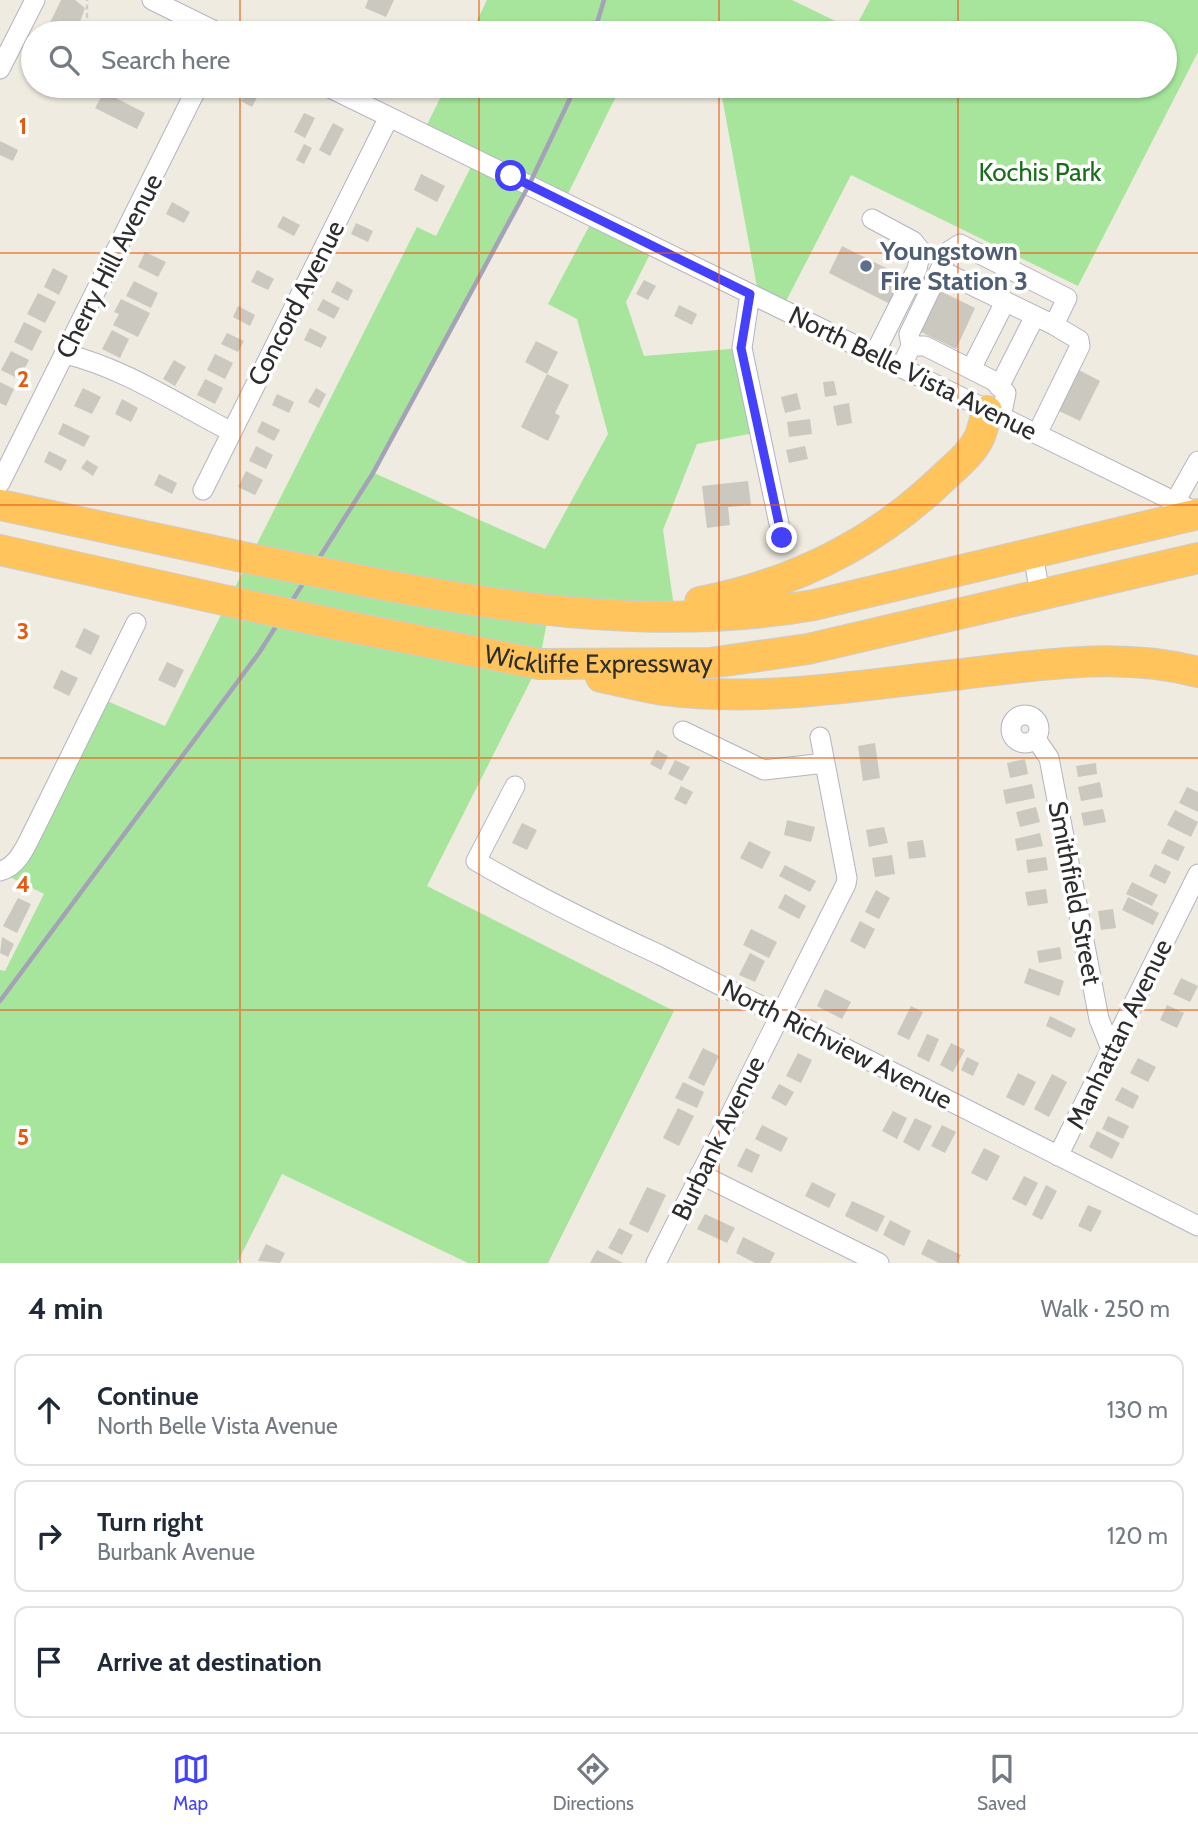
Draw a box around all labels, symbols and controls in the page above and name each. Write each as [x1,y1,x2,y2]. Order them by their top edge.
search box [21,21,1177,98]
icon: search [45,41,83,79]
text: Search here [101,44,230,76]
text: 1 [19,112,27,140]
park label: Kochis Park [978,156,1102,188]
route start [495,160,526,191]
street label: Cherry Hill Avenue [49,168,169,364]
street label: Concord Avenue [241,215,351,391]
place label: Youngstown Fire Station 3 [879,235,1028,297]
marker: Youngstown Fire Station 3 [858,258,874,274]
street label: North Belle Vista Avenue [784,299,1042,447]
text: 2 [17,365,29,393]
route end [766,522,797,553]
text: 3 [17,617,29,645]
street label: Wickliffe Expressway [482,638,713,680]
street label: Smithfield Street [1041,798,1109,988]
text: 4 [16,870,30,898]
street label: Manhattan Avenue [1059,934,1179,1134]
street label: North Richview Avenue [716,972,958,1116]
street label: Burbank Avenue [664,1051,772,1225]
text: 5 [17,1123,29,1151]
text: 4 min [28,1290,103,1327]
text: Walk · 250 m [1041,1295,1170,1323]
text: Continue [97,1380,199,1412]
icon: ahead [30,1391,68,1429]
text: 130 m [1107,1396,1168,1424]
text: North Belle Vista Avenue [97,1412,338,1440]
text: Turn right [97,1506,203,1538]
icon: right [30,1517,68,1555]
text: 120 m [1107,1522,1168,1550]
text: Burbank Avenue [97,1538,255,1566]
icon: arrive [30,1643,68,1681]
text: Arrive at destination [97,1646,322,1678]
tab: Map [172,1750,210,1815]
tab: Directions [553,1750,634,1815]
tab: Saved [977,1750,1026,1815]

